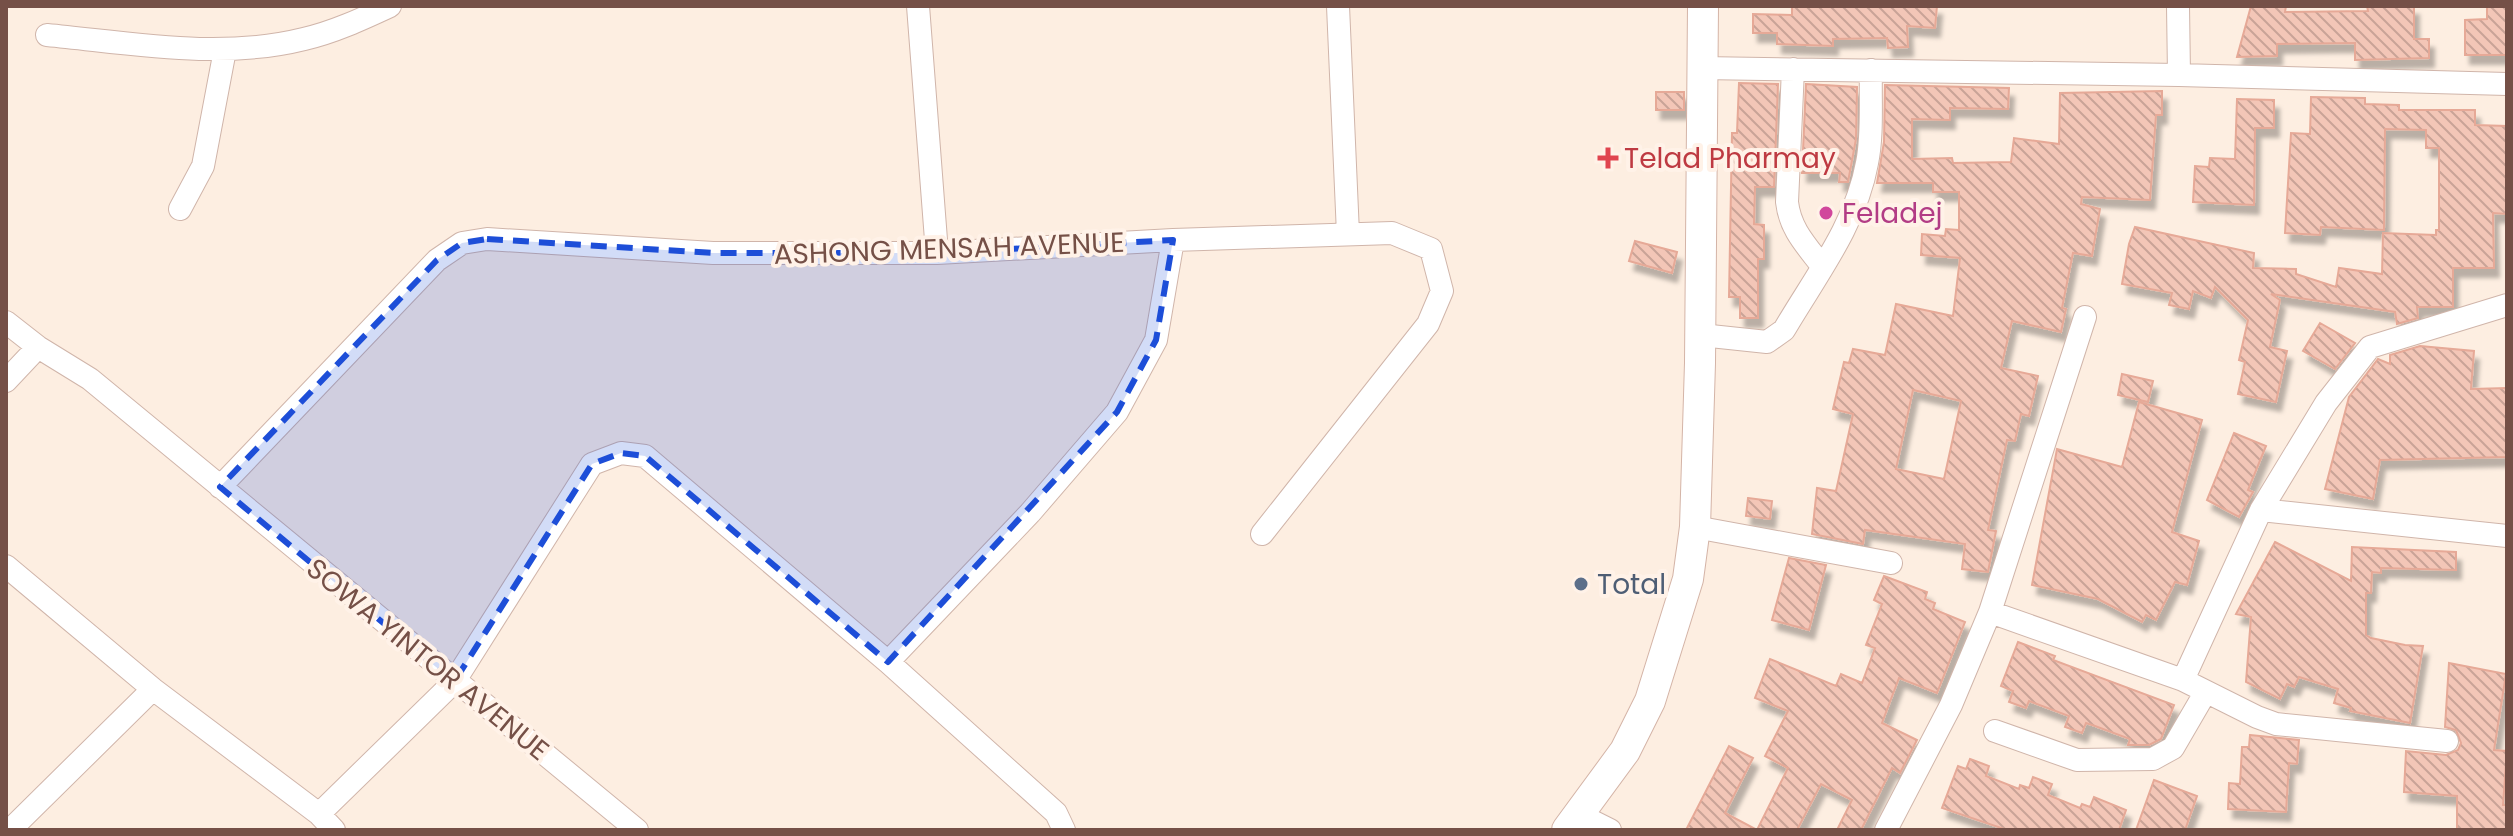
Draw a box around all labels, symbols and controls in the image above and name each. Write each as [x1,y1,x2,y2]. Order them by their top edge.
place label: Telad Pharmay [1624,139,1836,178]
marker: Telad Pharmay [1599,149,1617,167]
place label: Feladej [1842,194,1943,233]
marker: Feladej [1817,204,1835,222]
street label: ASHONG MENSAH AVENUE [773,223,1125,274]
street label: SOWA YINTOR AVENUE [298,549,557,770]
place label: Total [1597,565,1666,604]
marker: Total [1572,575,1590,593]

